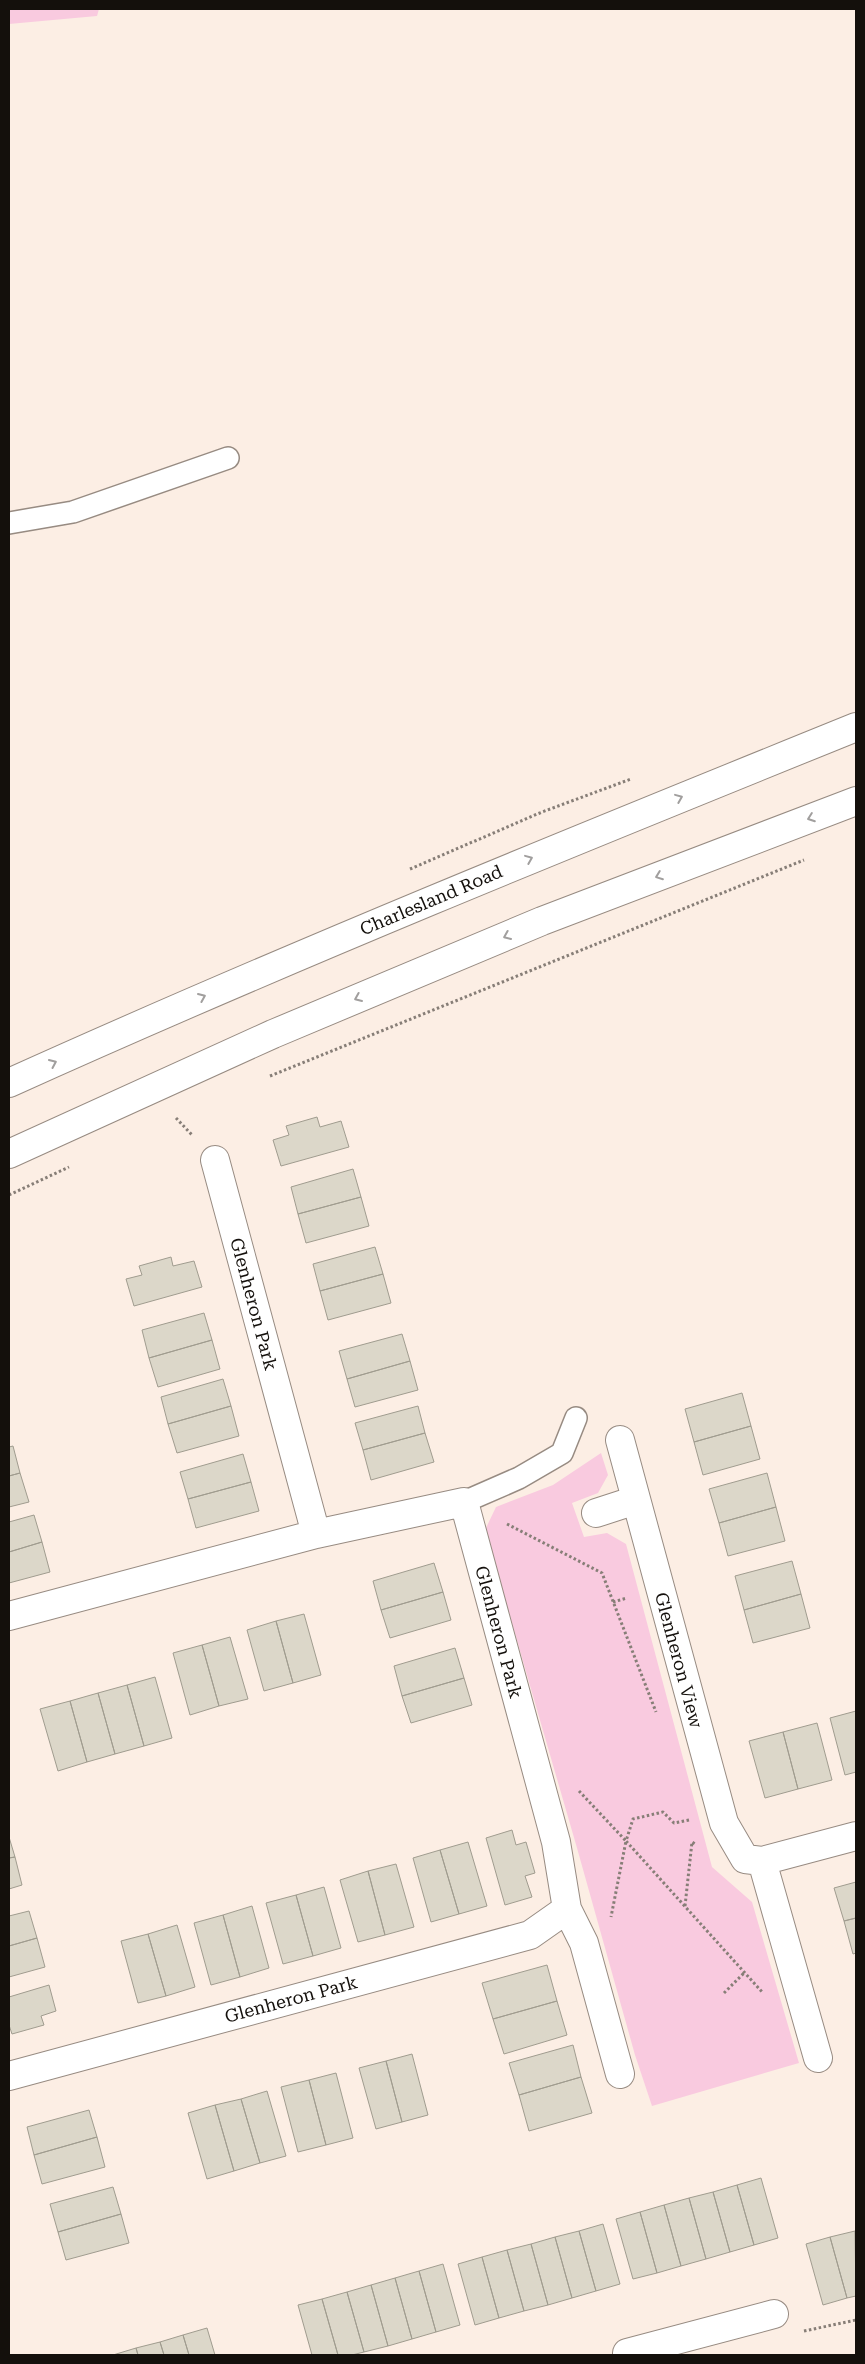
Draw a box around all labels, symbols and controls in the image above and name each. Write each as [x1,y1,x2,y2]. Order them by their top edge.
one-way arrow [675,794,683,804]
one-way arrow [807,812,815,822]
one-way arrow [524,855,533,865]
street label: Charlesland Road [357,860,506,940]
one-way arrow [655,870,664,881]
one-way arrow [504,930,512,940]
one-way arrow [354,992,363,1003]
one-way arrow [197,993,206,1004]
one-way arrow [48,1059,57,1069]
street label: Glenheron Park [226,1235,282,1373]
street label: Glenheron Park [471,1563,527,1701]
street label: Glenheron View [651,1590,707,1730]
street label: Glenheron Park [222,1971,360,2027]

